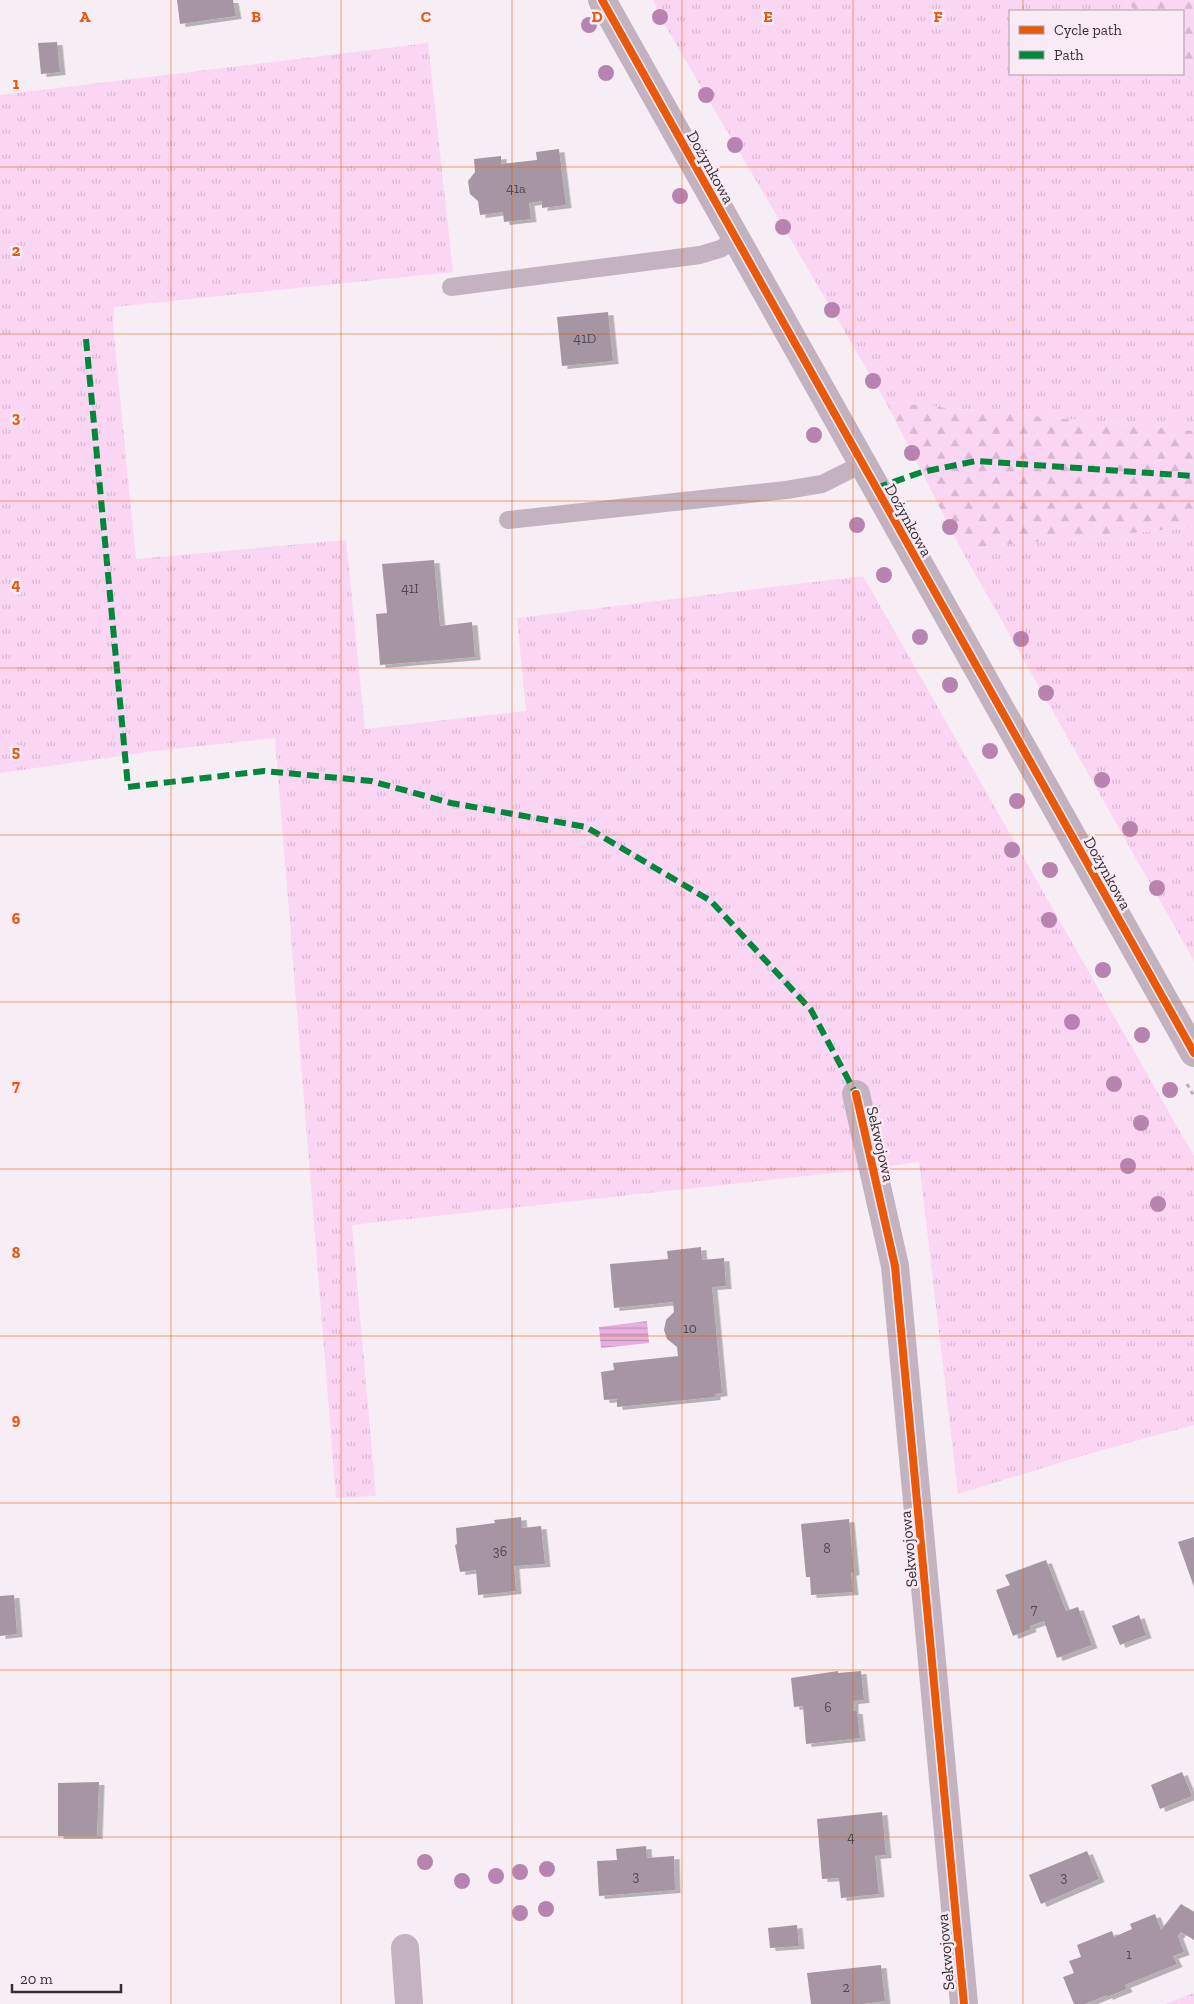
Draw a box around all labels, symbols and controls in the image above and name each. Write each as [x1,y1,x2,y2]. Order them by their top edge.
text: A [80,7,91,26]
text: B [251,7,261,26]
text: C [421,7,431,26]
text: D [591,7,603,26]
text: E [763,7,773,26]
text: F [933,7,943,26]
legend [1009,10,1184,75]
text: Cycle path [1054,21,1123,39]
text: Path [1054,46,1084,64]
text: 1 [13,74,20,93]
street label: Dożynkowa [683,128,738,207]
house number: 41a [506,180,526,197]
text: 2 [12,241,21,260]
house number: 41D [574,330,597,347]
text: 3 [12,408,21,427]
street label: Dożynkowa [881,481,936,560]
text: 4 [11,575,21,594]
house number: 41I [401,580,419,597]
text: 5 [12,742,20,761]
street label: Dożynkowa [1080,834,1135,913]
text: 6 [12,909,21,928]
text: 7 [12,1076,20,1095]
street label: Sekwojowa [863,1105,898,1184]
text: 8 [12,1243,21,1262]
house number: 10 [683,1320,697,1337]
text: 9 [12,1410,21,1429]
street label: Sekwojowa [896,1510,921,1588]
house number: 8 [823,1540,831,1557]
house number: 36 [493,1543,507,1560]
house number: 7 [1031,1601,1038,1618]
house number: 6 [824,1699,832,1716]
house number: 4 [847,1829,855,1846]
house number: 3 [633,1868,640,1885]
house number: 3 [1061,1869,1068,1886]
street label: Sekwojowa [933,1913,958,1991]
house number: 1 [1126,1946,1132,1963]
scale bar [12,1962,121,1994]
text: 20 m [20,1970,53,1988]
house number: 2 [842,1979,850,1996]

